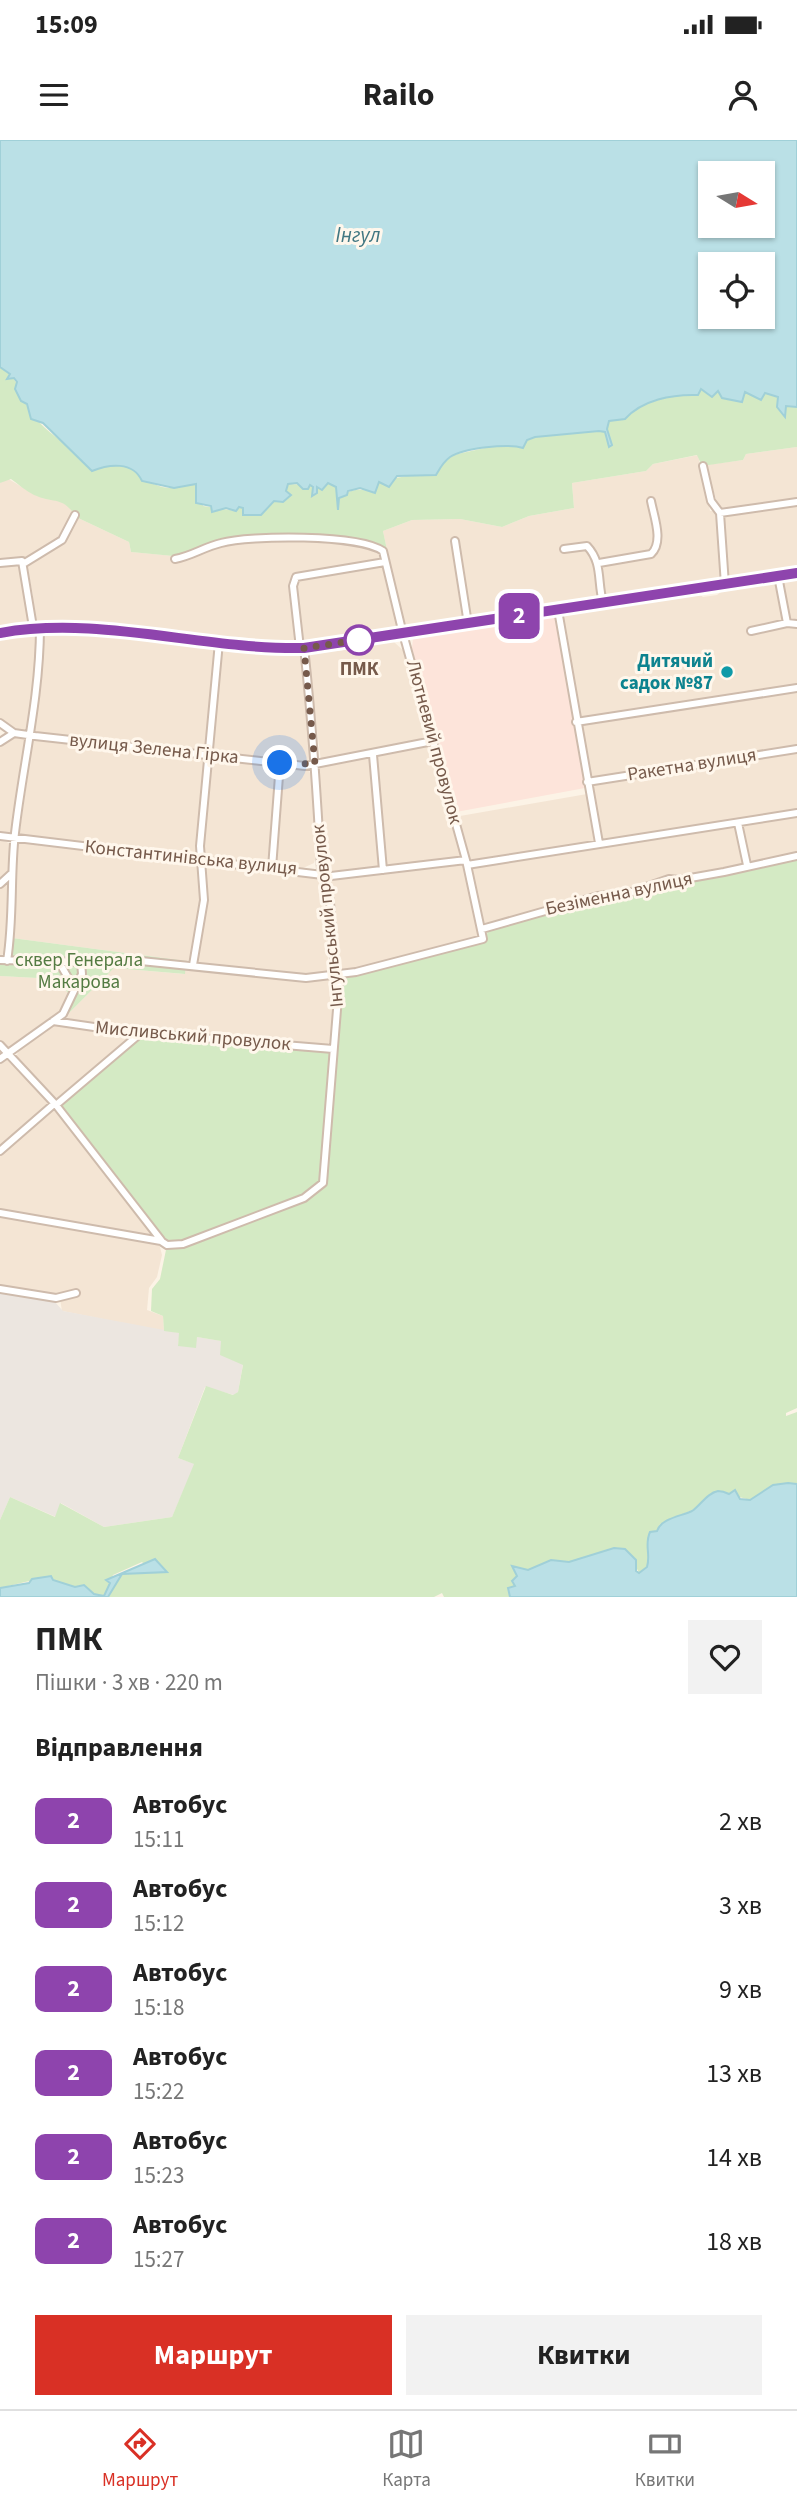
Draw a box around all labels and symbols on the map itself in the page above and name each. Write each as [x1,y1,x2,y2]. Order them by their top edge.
north arrow [698,161,775,238]
water label: Інгул [336,220,380,250]
line badge: 2 [496,593,542,639]
marker: ПМК [344,625,374,655]
place label: Дитячий садок №87 [620,648,713,697]
place label: ПМК [340,656,379,683]
street label: Лютневий провулок [399,657,469,828]
marker: Дитячий садок №87 [719,664,735,680]
street label: вулиця Зелена Гірка [68,727,240,771]
street label: Ракетна вулиця [626,741,758,789]
your location [262,745,297,780]
street label: Інгульський провулок [305,823,351,1009]
street label: Константинівська вулиця [83,833,299,883]
street label: Безіменна вулиця [543,865,695,923]
park label: сквер Генерала Макарова [15,947,143,996]
street label: Мисливський провулок [94,1014,292,1058]

